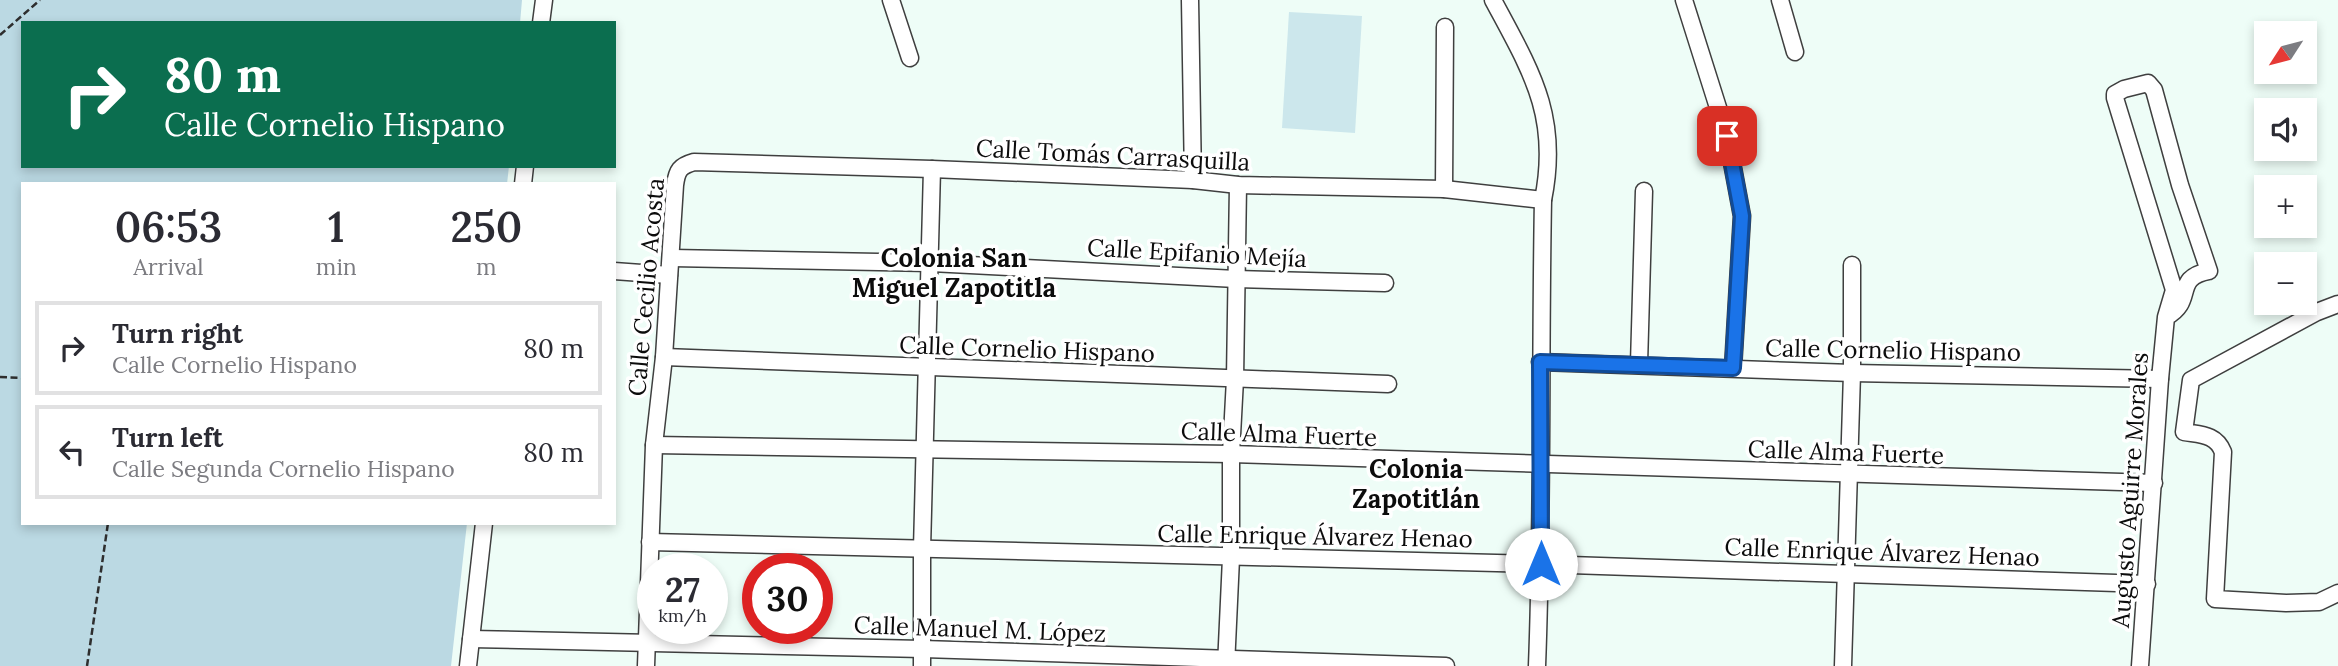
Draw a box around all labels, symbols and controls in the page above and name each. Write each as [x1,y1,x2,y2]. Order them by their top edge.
north arrow [2254,21,2317,84]
map controls [2254,21,2317,315]
text: 80 m [164,43,281,105]
icon: right [49,49,140,140]
button: sound [2254,98,2317,161]
text: Calle Cornelio Hispano [164,104,505,145]
pin [1697,106,1757,166]
icon: arrive [1708,117,1746,155]
street label: Calle Tomás Carrasquilla [975,132,1251,178]
button: + [2254,175,2317,238]
street label: Calle Cecilio Acosta [621,177,671,397]
text: 06:53 [115,200,222,254]
text: 1 [328,200,345,254]
text: 250 [451,200,522,254]
street label: Calle Epifanio Mejía [1086,232,1308,274]
district label: Colonia San Miguel Zapotitla [852,241,1057,304]
text: Arrival [133,252,204,281]
text: min [316,252,357,281]
text: m [476,252,497,281]
button: − [2254,252,2317,315]
text: Turn right [112,317,243,350]
icon: right [53,329,91,367]
street label: Calle Cornelio Hispano [899,329,1155,369]
text: 80 m [523,332,584,365]
street label: Calle Cornelio Hispano [1765,332,2021,368]
text: Calle Cornelio Hispano [112,350,357,379]
street label: Augusto Aguirre Morales [2105,351,2155,630]
street label: Calle Alma Fuerte [1180,415,1378,453]
text: Turn left [112,421,223,454]
icon: left [53,433,91,471]
street label: Calle Alma Fuerte [1747,433,1945,471]
text: 80 m [523,436,584,469]
district label: Colonia Zapotitlán [1352,452,1480,515]
text: Calle Segunda Cornelio Hispano [112,454,455,483]
street label: Calle Enrique Álvarez Henao [1157,518,1473,554]
position arrow [1504,527,1578,601]
street label: Calle Enrique Álvarez Henao [1724,531,2040,573]
speed limit sign: 30 [742,553,833,644]
text: 27 [665,567,700,612]
text: km/h [658,604,707,627]
street label: Calle Manuel M. López [853,609,1107,649]

